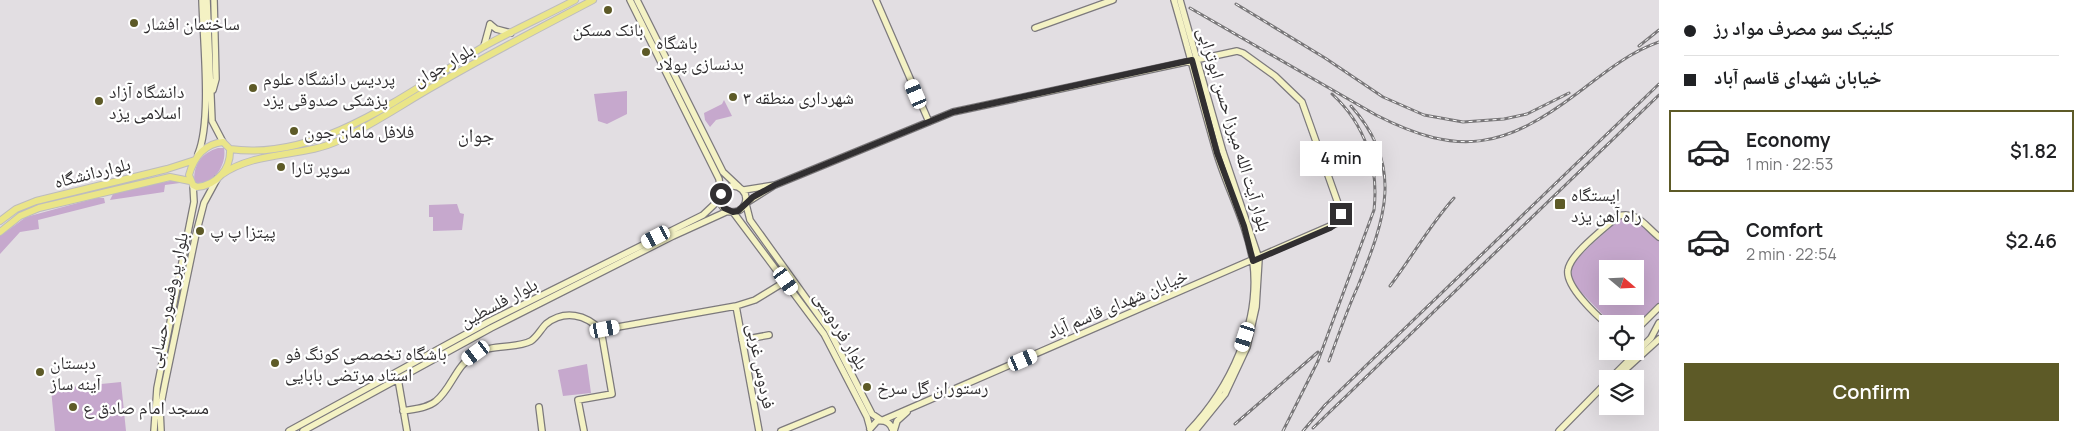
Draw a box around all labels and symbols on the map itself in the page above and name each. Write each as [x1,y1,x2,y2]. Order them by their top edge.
marker: بانک مسکن [602,4,614,16]
place label: ساختمان افشار [143,11,240,35]
marker: ساختمان افشار [128,17,140,29]
place label: بانک مسکن [573,17,644,41]
street label: بلوار آیت الله میرزا حسن ابوترابی [1192,24,1278,234]
place label: باشگاه بدنسازی پولاد [656,30,744,75]
street label: بلوار جوان [408,37,478,91]
marker: باشگاه بدنسازی پولاد [640,46,652,58]
place label: پردیس دانشگاه علوم پزشکی صدوقی یزد [263,66,395,111]
car [903,77,928,111]
place label: دانشگاه آزاد اسلامی یزد [109,79,184,124]
marker: پردیس دانشگاه علوم پزشکی صدوقی یزد [247,82,259,94]
place label: شهرداری منطقه ۳ [743,85,854,109]
marker: شهرداری منطقه ۳ [727,91,739,103]
marker: دانشگاه آزاد اسلامی یزد [93,95,105,107]
place label: فلافل مامان جون [304,119,414,143]
district label: جوان [458,122,494,148]
marker: فلافل مامان جون [288,125,300,137]
callout: 4 min [1300,142,1382,176]
street label: بلواردانشگاه [51,151,133,193]
place label: سوپر تارا [291,155,350,179]
marker: سوپر تارا [275,161,287,173]
place label: ایستگاه راه آهن یزد [1571,182,1642,227]
route start [710,183,732,205]
marker: ایستگاه راه آهن یزد [1553,197,1567,211]
route end [1330,203,1352,225]
place label: پیتزا پ پ [210,219,276,243]
car [639,224,672,250]
marker: پیتزا پ پ [194,225,206,237]
street label: بلوار پروفسور حسابی [141,230,193,370]
north arrow [1599,260,1644,305]
street label: خیابان شهدای قاسم آباد [1043,263,1191,344]
car [771,264,800,298]
street label: بلوار فلسطین [455,271,541,333]
street label: بلوار فردوسی [809,286,875,374]
car [588,319,621,339]
car [1233,320,1256,354]
street label: فردوس غربی [742,321,782,411]
car [459,338,492,368]
place label: باشگاه تخصصی کونگ فو استاد مرتضی بابایی [285,341,447,386]
car [1006,347,1039,373]
place label: دبستان آینه ساز [49,350,101,395]
marker: باشگاه تخصصی کونگ فو استاد مرتضی بابایی [269,357,281,369]
marker: دبستان آینه ساز [34,366,46,378]
place label: رستوران گل سرخ [877,375,988,400]
marker: رستوران گل سرخ [861,381,873,393]
place label: مسجد امام صادق ع [83,395,209,420]
marker: مسجد امام صادق ع [67,401,79,413]

